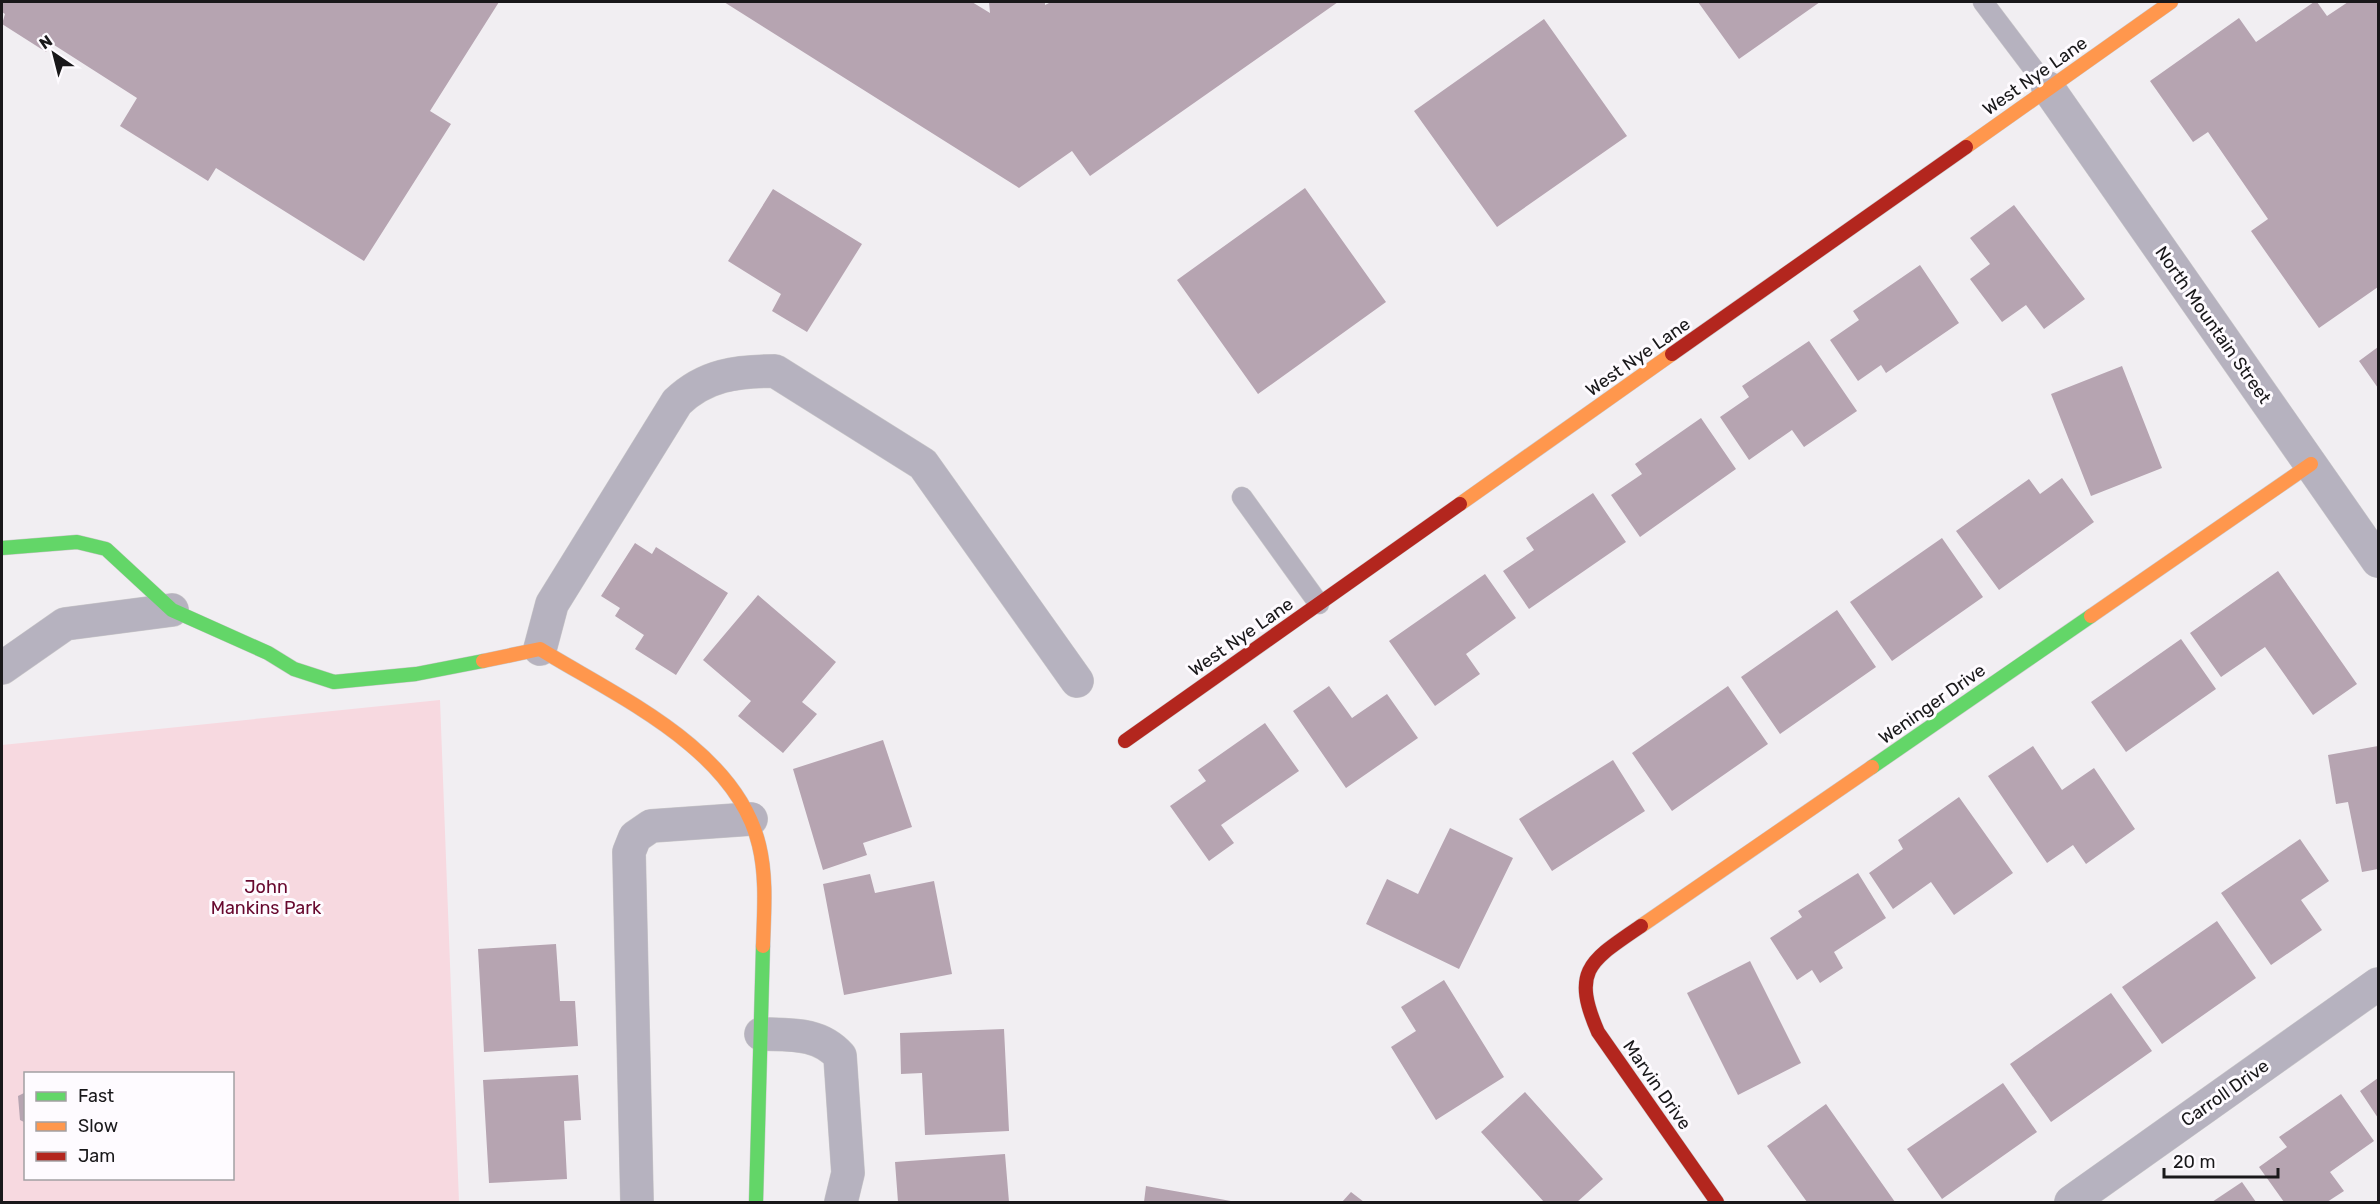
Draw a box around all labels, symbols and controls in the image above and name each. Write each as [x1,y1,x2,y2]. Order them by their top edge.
north arrow [24,24,84,84]
text: N [36,31,56,53]
street label: West Nye Lane [1979,32,2091,120]
street label: North Mountain Street [2150,242,2276,408]
street label: West Nye Lane [1582,313,1694,401]
street label: West Nye Lane [1185,593,1297,681]
street label: Weninger Drive [1874,659,1990,749]
park label: John Mankins Park [211,876,322,919]
street label: Marvin Drive [1618,1036,1696,1134]
street label: Carroll Drive [2177,1055,2273,1131]
legend [24,1072,234,1180]
text: Fast [78,1085,114,1107]
text: Slow [78,1115,118,1137]
scale bar [2164,1141,2278,1179]
text: Jam [78,1145,115,1167]
text: 20 m [2173,1151,2215,1173]

